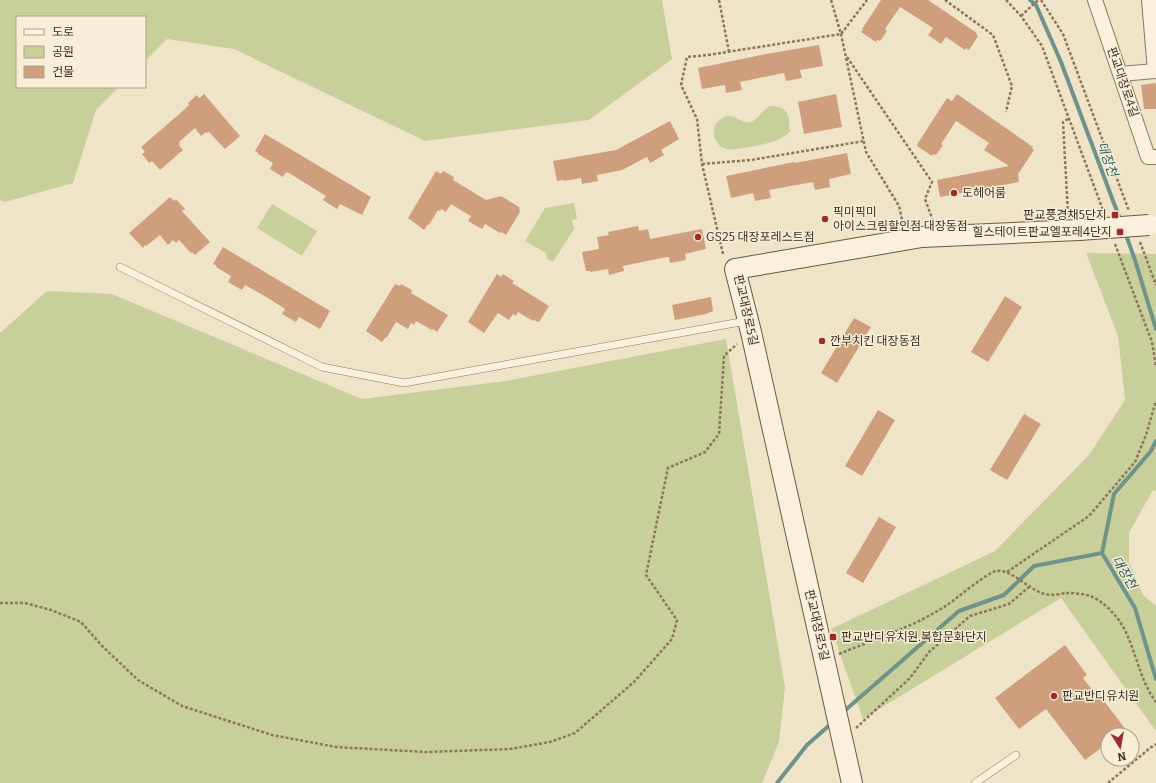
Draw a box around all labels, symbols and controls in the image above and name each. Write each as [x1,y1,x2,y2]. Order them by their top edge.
legend [16,16,146,88]
text: 도로 [52,25,74,39]
text: 공원 [52,45,74,59]
street label: 판교대장로4길 [1104,45,1142,119]
text: 건물 [52,65,74,79]
water label: 대장천 [1094,140,1121,180]
place label: 도헤어룸 [962,186,1006,200]
marker: 도헤어룸 [949,188,959,198]
place label: 픽미픽미 아이스크림할인점 대장동점 [833,205,968,233]
place label: 판교풍경채5단지 [1023,208,1107,222]
marker: 판교풍경채5단지 [1110,210,1120,220]
marker: 픽미픽미 아이스크림할인점 대장동점 [820,214,830,224]
place label: 힐스테이트판교엘포레4단지 [973,225,1112,239]
marker: 힐스테이트판교엘포레4단지 [1115,227,1125,237]
place label: GS25 대장포레스트점 [706,230,815,244]
marker: GS25 대장포레스트점 [693,232,703,242]
street label: 판교대장로5길 [731,273,761,347]
place label: 깐부치킨 대장동점 [830,334,921,348]
marker: 깐부치킨 대장동점 [817,336,827,346]
water label: 대장천 [1109,553,1141,592]
street label: 판교대장로5길 [802,588,832,662]
place label: 판교반디유치원.복합문화단지 [841,630,987,644]
marker: 판교반디유치원.복합문화단지 [828,632,838,642]
place label: 판교반디유치원 [1062,689,1139,703]
marker: 판교반디유치원 [1049,691,1059,701]
north arrow [1100,727,1140,767]
text: N [1116,749,1127,764]

